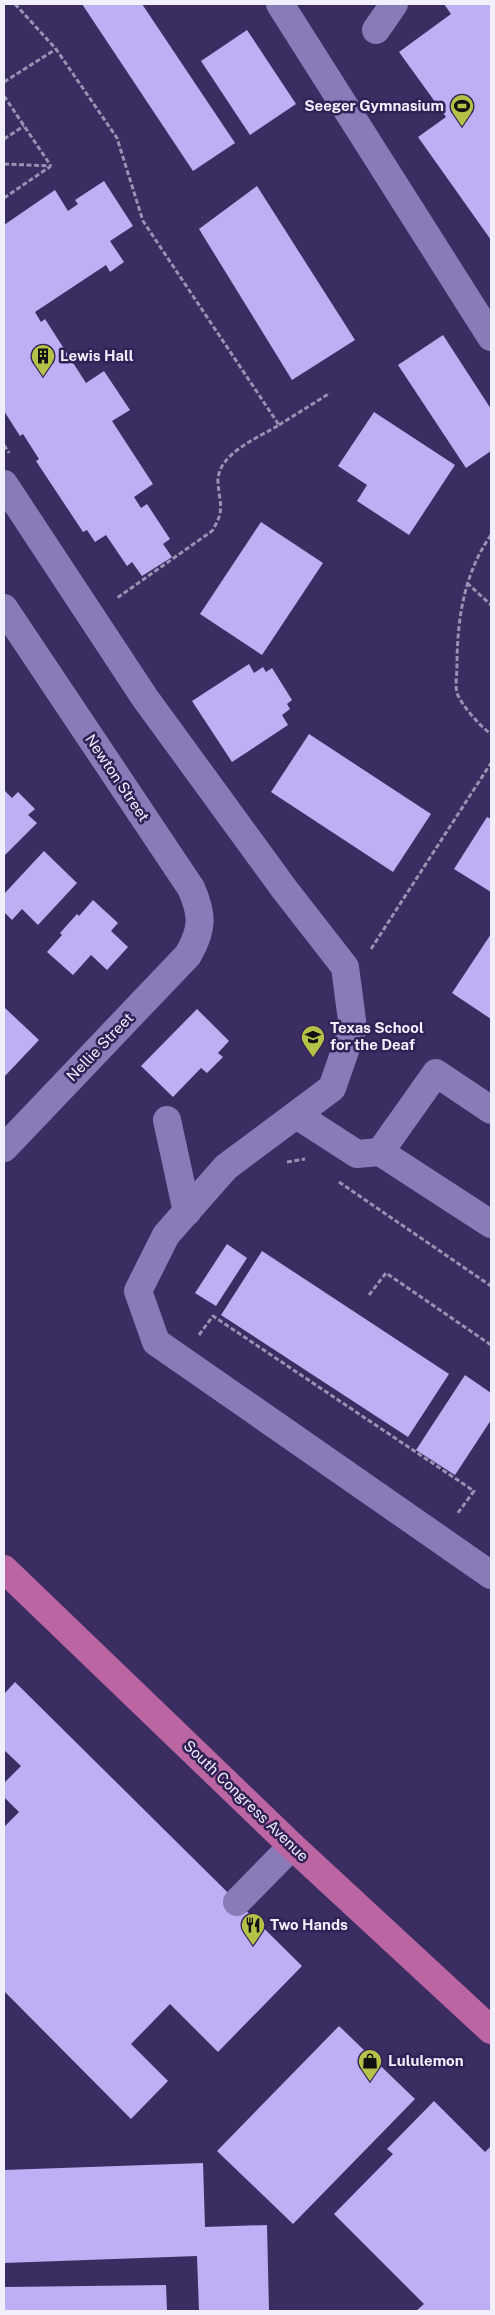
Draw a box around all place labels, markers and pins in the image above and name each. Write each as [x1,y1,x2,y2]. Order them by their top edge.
sports icon: Seeger Gymnasium [449,93,475,127]
place label: Seeger Gymnasium [304,97,444,114]
building icon: Lewis Hall [30,343,56,377]
place label: Lewis Hall [60,347,134,364]
place label: Texas School for the Deaf [330,1019,424,1053]
school or university icon: Texas School for the Deaf [300,1024,326,1058]
restaurant icon: Two Hands [240,1912,266,1946]
place label: Two Hands [270,1916,348,1933]
shop icon: Lululemon [357,2048,383,2082]
place label: Lululemon [388,2052,464,2069]

